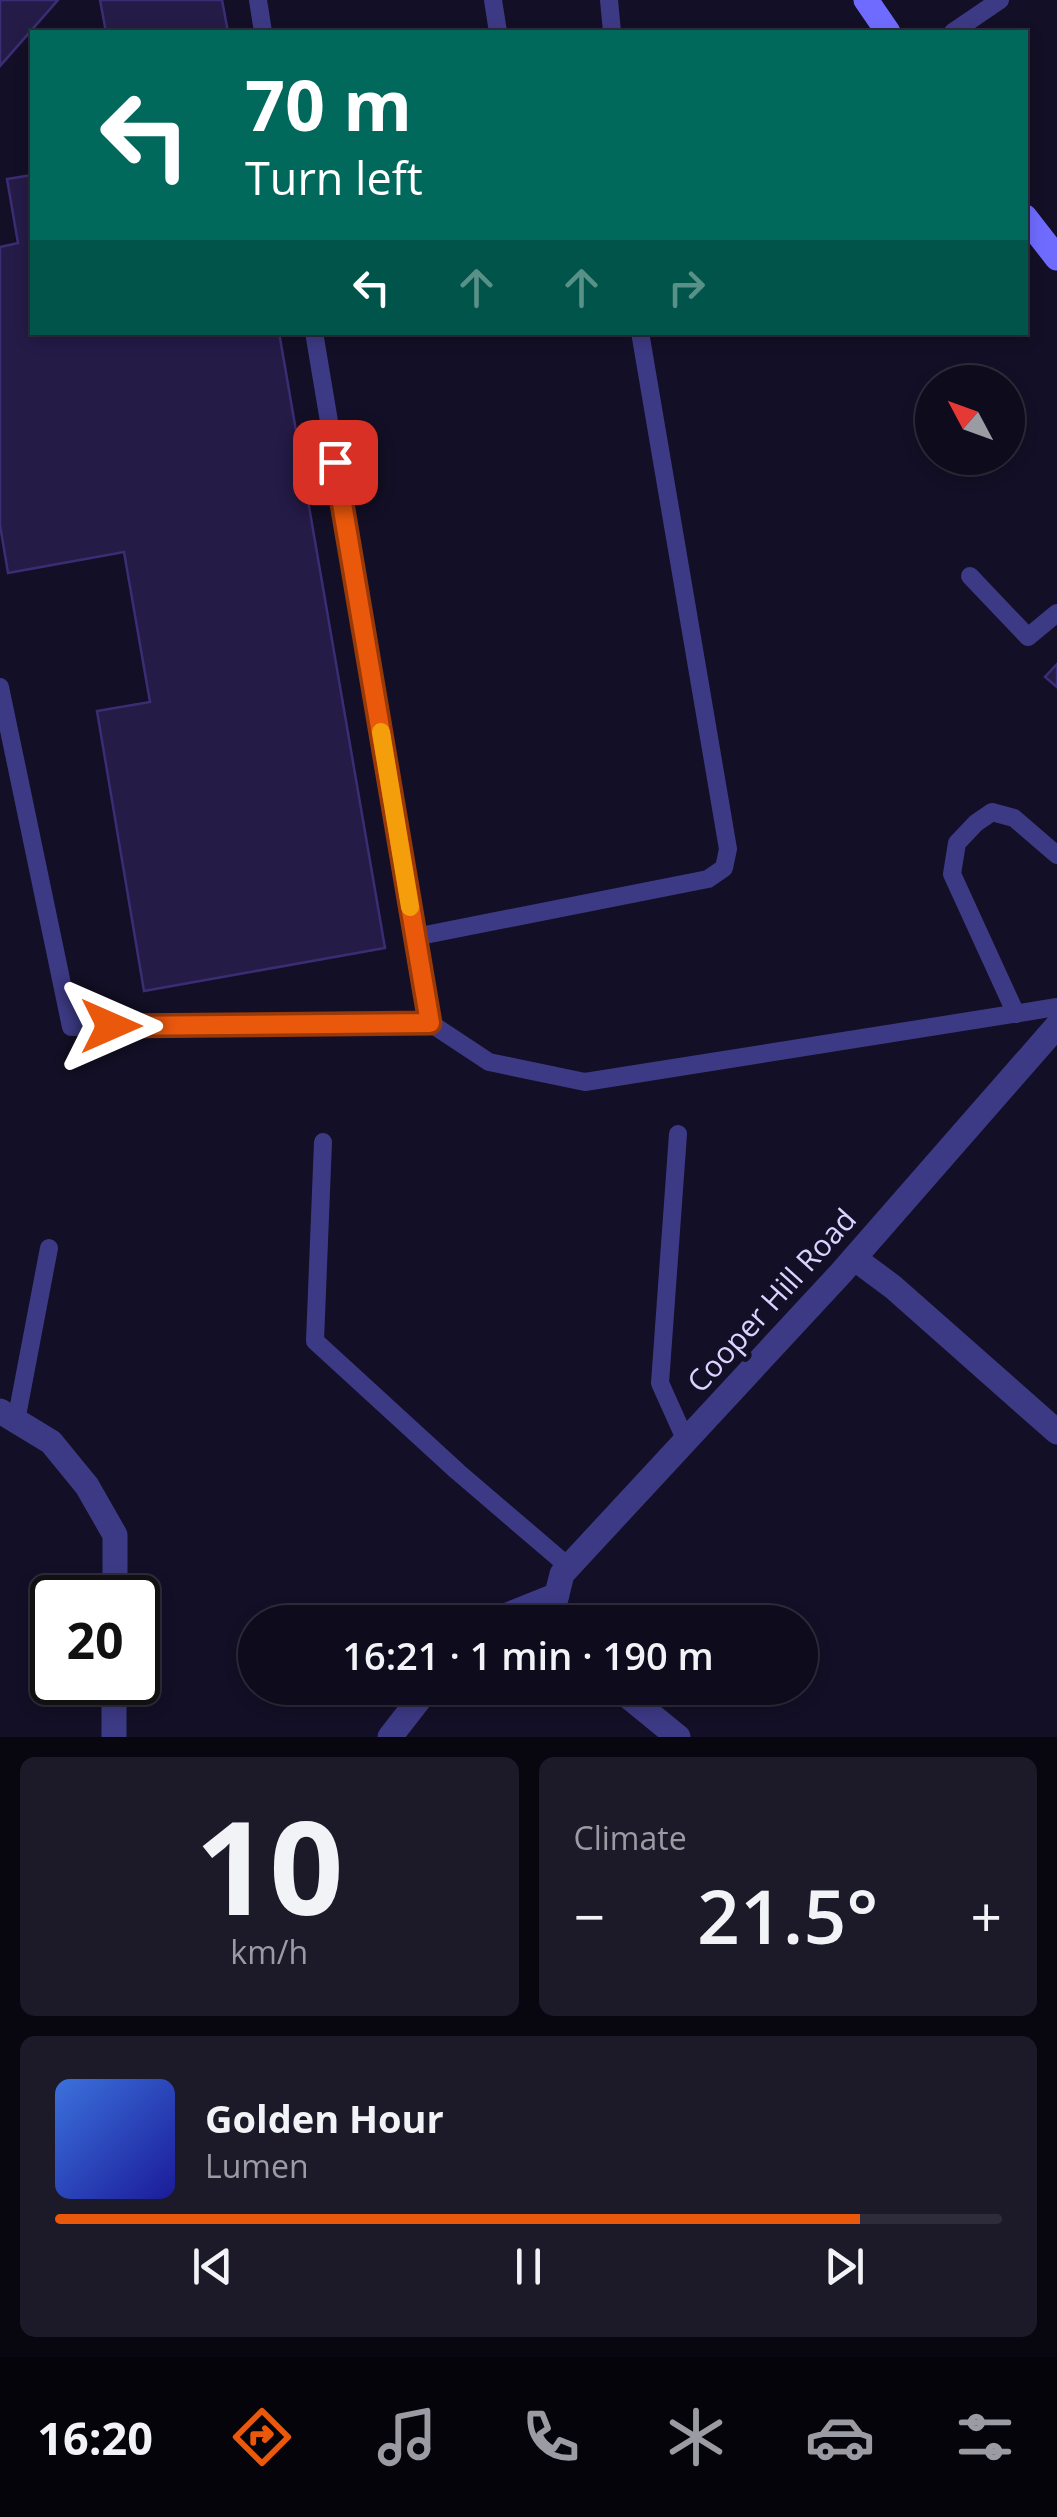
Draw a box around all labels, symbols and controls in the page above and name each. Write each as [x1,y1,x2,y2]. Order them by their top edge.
text: 70 m [245,56,412,152]
icon: left [80,70,210,200]
text: Turn left [245,147,423,208]
icon: left [344,260,399,315]
icon: ahead [449,260,504,315]
icon: ahead [554,260,609,315]
icon: right [659,260,714,315]
north arrow [915,365,1025,475]
map controls [915,365,1025,475]
pin [293,420,378,505]
icon: arrive [308,435,363,490]
position arrow [59,974,163,1078]
street label: Cooper Hill Road [677,1199,865,1401]
speed limit sign: 20 [30,1575,160,1705]
text: 16:21 · 1 min · 190 m [342,1629,714,1681]
text: 10 [195,1776,344,1953]
text: Climate [574,1816,687,1859]
text: 21.5° [697,1864,878,1966]
text: − [574,1878,605,1953]
text: + [971,1878,1002,1953]
text: km/h [230,1930,308,1973]
text: Golden Hour [205,2092,444,2144]
text: Lumen [205,2144,309,2187]
icon: previous [185,2239,240,2294]
icon: pause [501,2239,556,2294]
icon: next [817,2239,872,2294]
icon: directions [227,2402,297,2472]
icon: music [372,2402,442,2472]
icon: phone [516,2402,586,2472]
icon: climate [661,2402,731,2472]
icon: car [805,2402,875,2472]
icon: filters [950,2402,1020,2472]
text: 16:20 [37,2407,153,2468]

